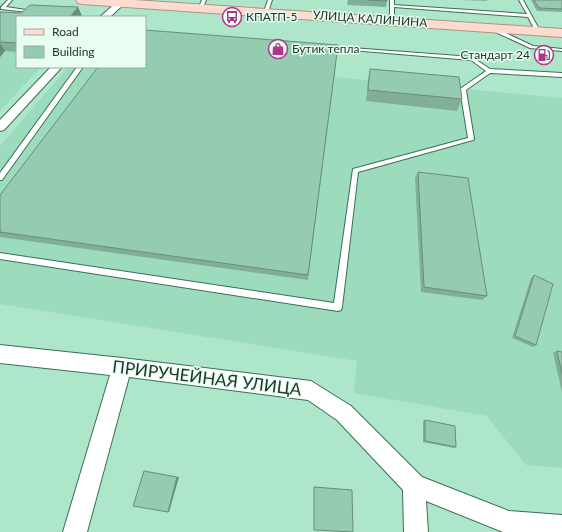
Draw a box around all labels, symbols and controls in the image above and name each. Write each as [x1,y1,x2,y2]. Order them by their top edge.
bus stop icon: КПАТП-5 [221,6,243,28]
street label: УЛИЦА КАЛИНИНА [312,7,429,30]
place label: КПАТП-5 [246,9,298,24]
legend [16,16,146,68]
text: Road [52,24,79,39]
shop icon: Бутик тепла [267,38,289,60]
place label: Бутик тепла [292,41,360,56]
text: Building [52,44,95,59]
fuel station icon: Стандарт 24 [533,44,555,66]
place label: Стандарт 24 [461,47,530,62]
street label: ПРИРУЧЕЙНАЯ УЛИЦА [111,355,303,400]

